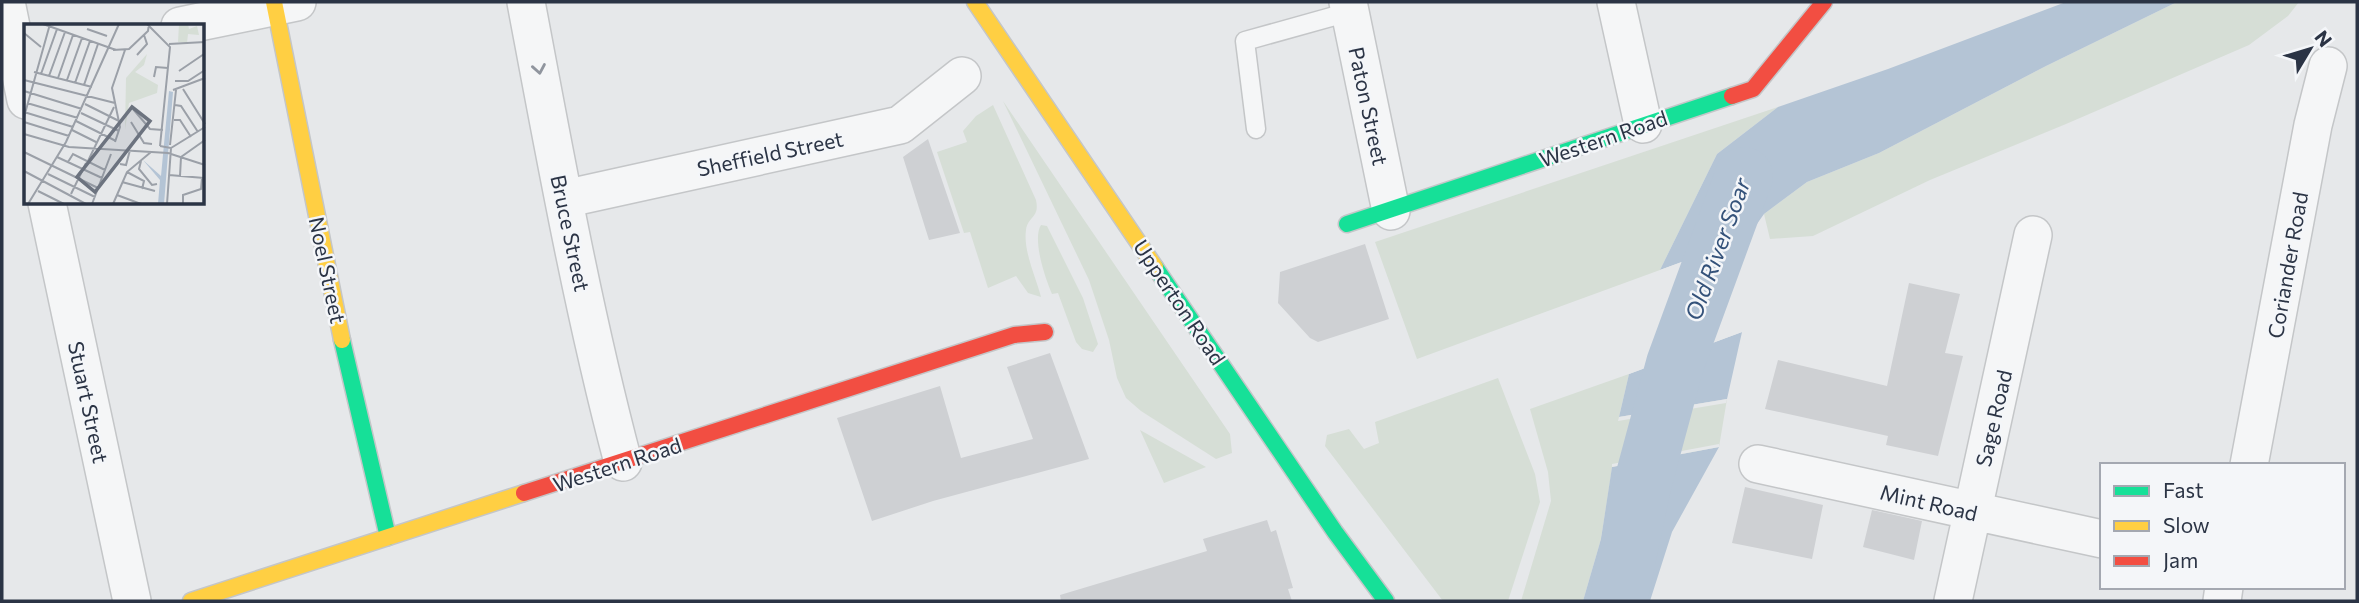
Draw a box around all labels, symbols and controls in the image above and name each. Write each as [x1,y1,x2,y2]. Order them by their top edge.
north arrow [2275,14,2345,84]
inset map [24,24,205,205]
text: N [2310,26,2337,51]
street label: Paton Street [1344,44,1394,168]
one-way arrow [530,63,545,75]
street label: Western Road [1536,104,1670,172]
street label: Sheffield Street [695,125,845,181]
street label: Bruce Street [546,172,596,294]
water label: Old River Soar [1678,173,1756,324]
street label: Coriander Road [2262,190,2312,340]
street label: Noel Street [305,214,351,326]
street label: Upperton Road [1129,235,1231,369]
street label: Stuart Street [64,339,114,465]
street label: Sage Road [1970,367,2016,469]
street label: Western Road [550,431,684,497]
legend [2100,463,2345,589]
text: Fast [2163,477,2204,502]
street label: Mint Road [1878,479,1980,525]
text: Slow [2163,512,2210,537]
text: Jam [2163,547,2198,572]

